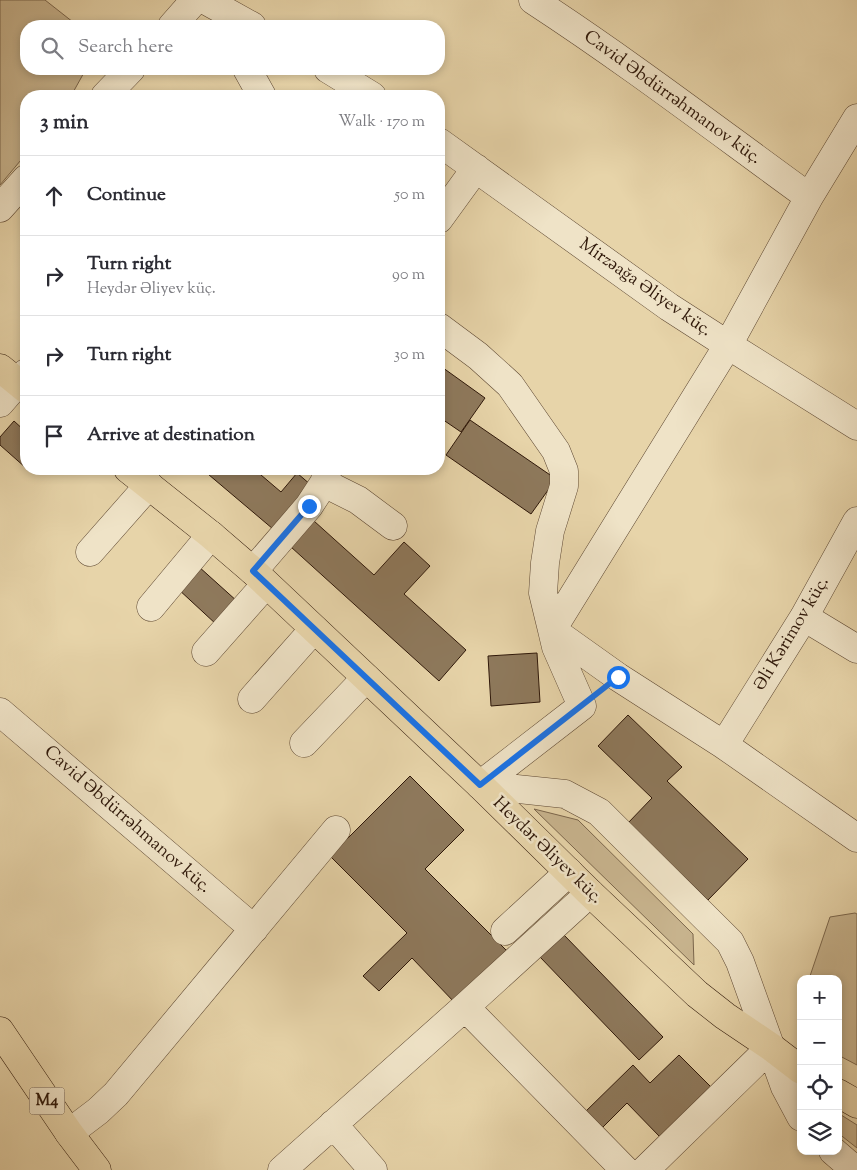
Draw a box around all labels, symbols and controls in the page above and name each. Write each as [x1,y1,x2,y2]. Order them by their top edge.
search box [20,20,445,75]
street label: Cavid Əbdürrəhmanov küç. [578,25,766,171]
icon: search [38,34,66,62]
text: Search here [78,34,173,61]
text: 3 min [40,108,89,138]
text: Walk · 170 m [338,111,425,134]
icon: ahead [40,182,68,210]
text: Continue [87,182,166,209]
text: 50 m [394,184,425,207]
street label: Mirzəağa Əliyev küç. [573,232,717,344]
text: Turn right [87,251,171,278]
icon: right [40,262,68,290]
text: 90 m [392,264,425,287]
text: Heydər Əliyev küç. [87,278,216,301]
icon: right [40,342,68,370]
text: Turn right [87,342,171,369]
text: 30 m [394,344,425,367]
icon: arrive [40,422,68,450]
text: Arrive at destination [87,422,255,449]
route end [298,495,321,518]
street label: Əli Kərimov küç. [748,572,836,696]
route start [607,666,630,689]
street label: Cavid Əbdürrəhmanov küç. [38,740,216,900]
street label: Heydər Əliyev küç. [486,791,608,911]
map controls [797,975,842,1155]
button: + [797,975,842,1020]
button: − [797,1020,842,1065]
button: locate [797,1065,842,1110]
road number: M4 [30,1088,64,1114]
button: layers [797,1110,842,1155]

